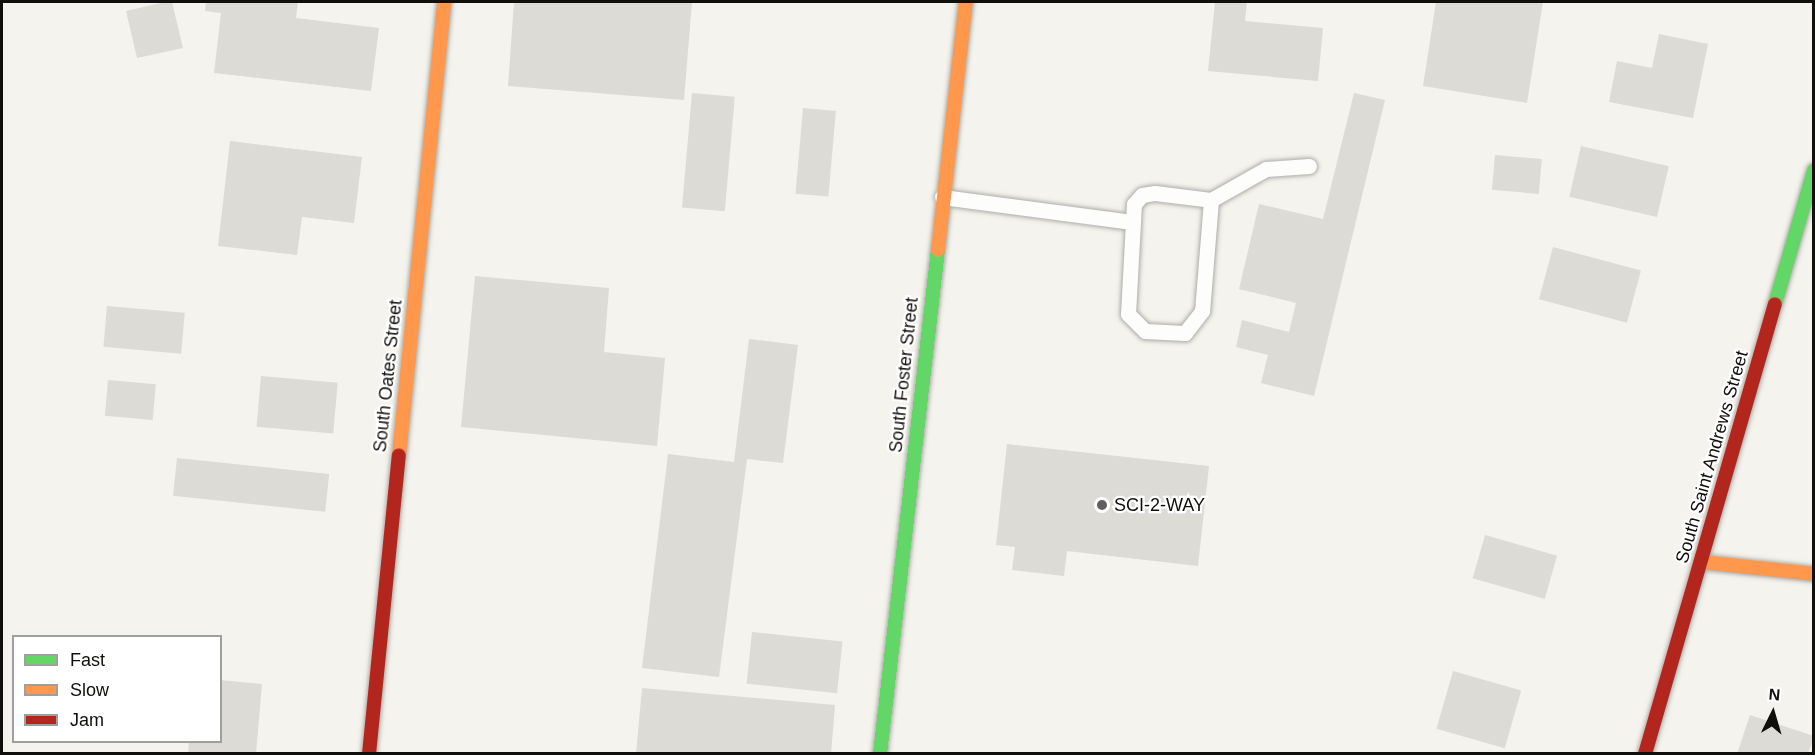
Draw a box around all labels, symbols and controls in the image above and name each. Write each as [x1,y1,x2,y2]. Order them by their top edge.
street label: South Foster Street [885,296,923,454]
street label: South Oates Street [369,299,407,453]
street label: South Saint Andrews Street [1671,348,1753,566]
place label: SCI-2-WAY [1114,494,1205,516]
marker: SCI-2-WAY [1095,498,1109,512]
legend [12,635,222,743]
text: Fast [70,650,105,670]
text: Slow [70,680,109,700]
north arrow [1743,683,1803,743]
text: N [1768,686,1781,704]
text: Jam [70,710,104,730]

